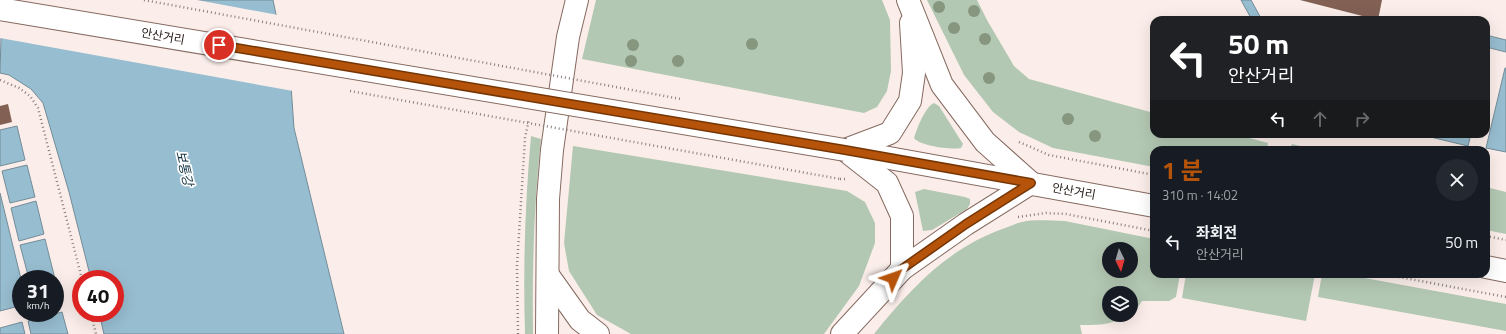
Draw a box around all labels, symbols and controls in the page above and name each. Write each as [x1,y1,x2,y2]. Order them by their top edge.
text: 50 m [1228,22,1289,65]
street label: 안산거리 [140,23,186,49]
pin [202,28,236,62]
icon: left [1162,32,1214,84]
icon: arrive [208,34,230,56]
text: 안산거리 [1228,62,1294,89]
icon: left [1267,108,1289,130]
icon: ahead [1309,108,1331,130]
icon: right [1351,108,1373,130]
water label: 보통강 [171,148,199,190]
text: 1 분 [1162,152,1203,188]
button: close [1436,159,1478,201]
street label: 안산거리 [1051,178,1097,204]
text: 310 m · 14:02 [1162,185,1238,205]
text: 좌회전 [1196,221,1237,244]
icon: left [1162,231,1184,253]
text: 50 m [1445,231,1478,254]
north arrow [1102,242,1138,278]
map controls [1102,242,1138,322]
text: 안산거리 [1196,244,1244,264]
position arrow [872,257,914,299]
speed limit sign: 40 [72,270,124,322]
text: 31 [27,275,49,306]
button: layers [1102,286,1138,322]
text: km/h [27,298,49,313]

